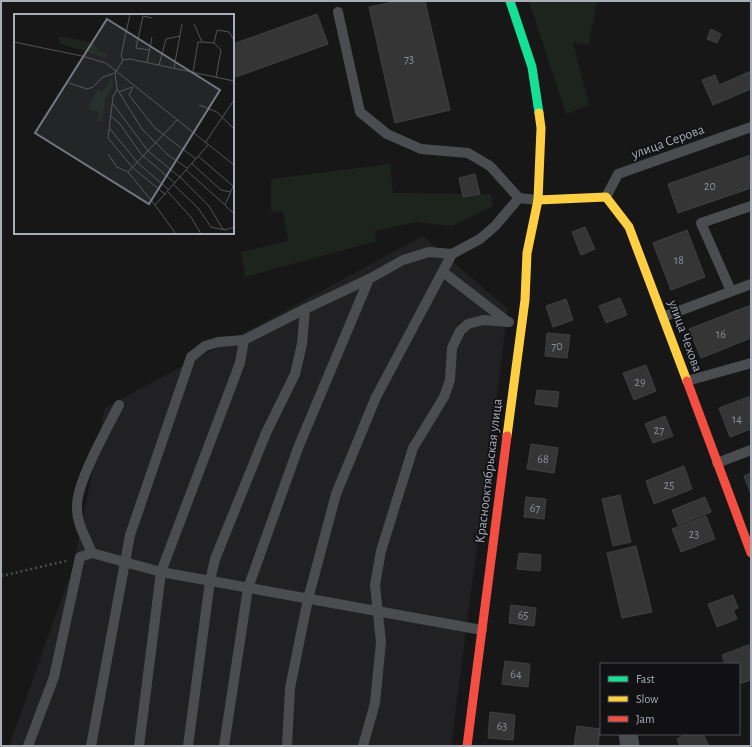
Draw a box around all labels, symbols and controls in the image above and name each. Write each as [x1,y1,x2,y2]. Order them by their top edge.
inset map [14,14,234,234]
house number: 73 [404,53,414,65]
street label: улица Серова [629,122,707,162]
house number: 20 [704,180,716,192]
house number: 18 [674,254,684,266]
street label: улица Чехова [665,297,705,374]
house number: 16 [716,328,726,340]
house number: 70 [551,340,563,352]
house number: 29 [634,376,646,388]
street label: Краснооктябрьская улица [473,397,505,544]
house number: 14 [732,413,742,425]
house number: 27 [654,424,664,436]
house number: 68 [537,453,549,465]
house number: 25 [664,479,674,491]
house number: 67 [530,502,540,514]
house number: 23 [689,528,699,540]
house number: 65 [518,609,528,621]
legend [600,663,740,735]
house number: 64 [510,668,522,680]
text: Fast [636,673,655,685]
text: Slow [636,693,658,705]
text: Jam [636,713,655,725]
house number: 63 [497,720,507,732]

